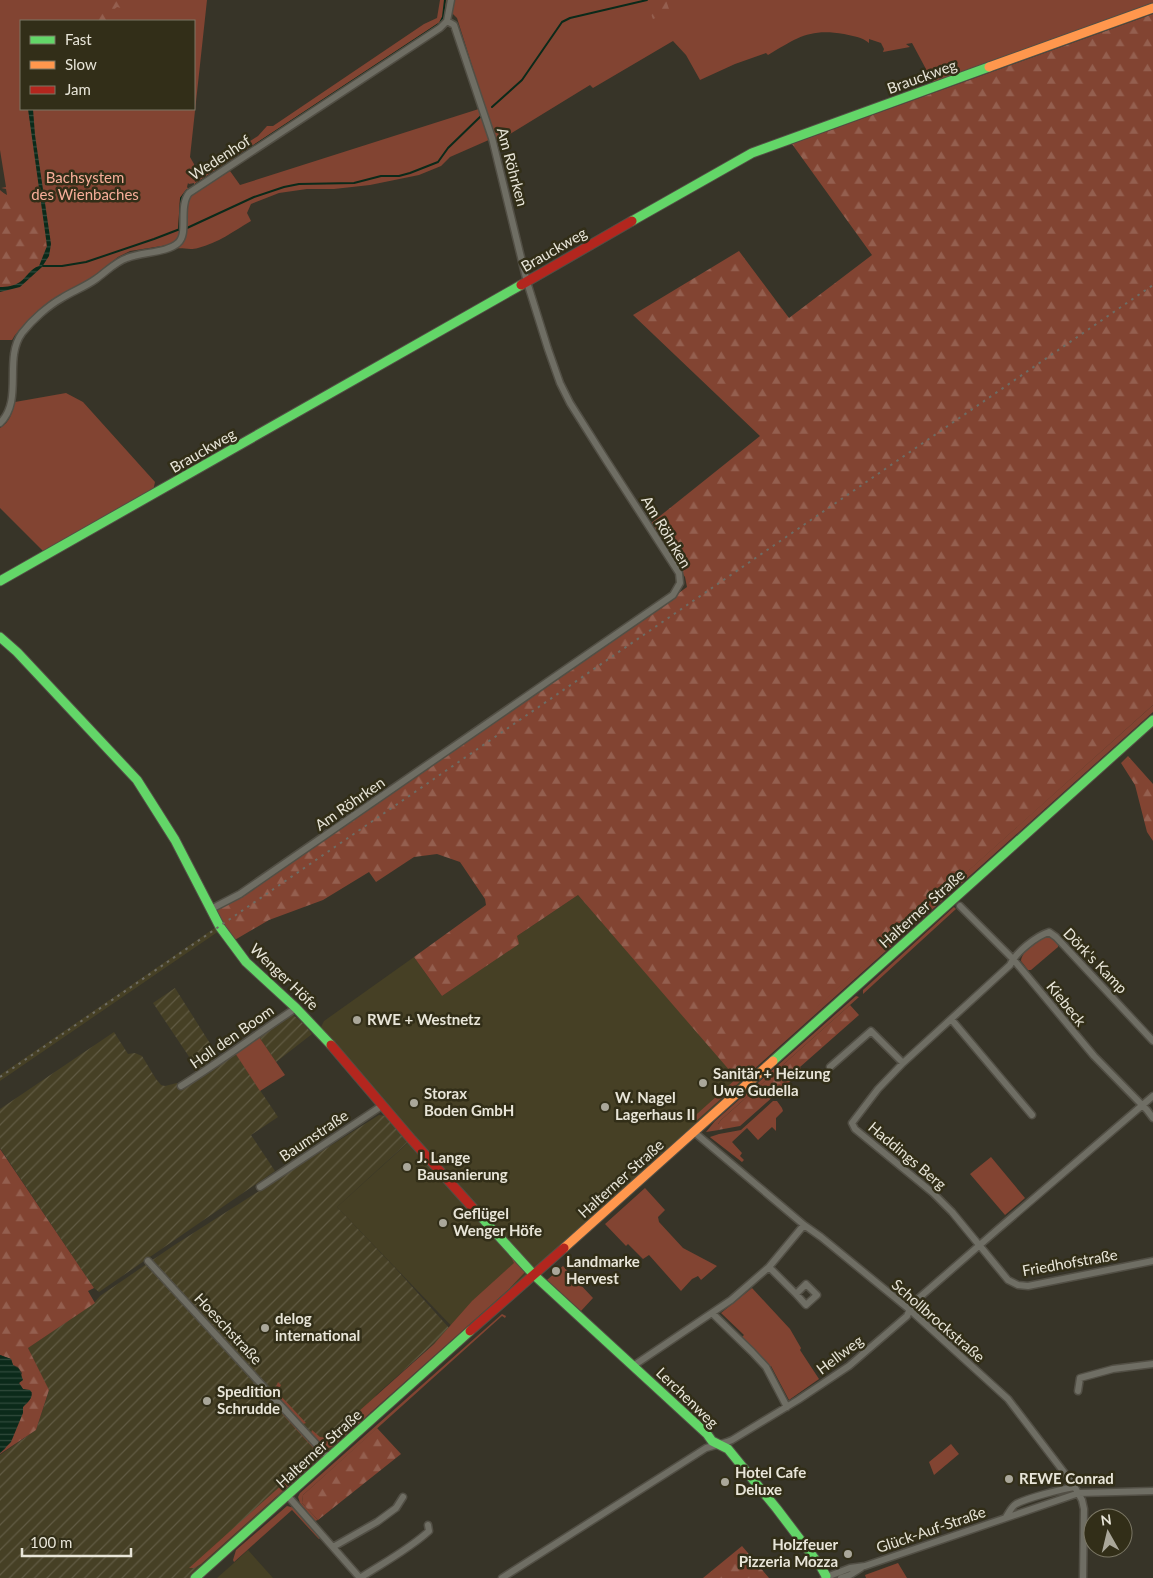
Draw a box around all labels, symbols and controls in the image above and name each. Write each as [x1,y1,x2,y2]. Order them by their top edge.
legend [20,20,195,110]
text: Fast [65,30,92,48]
text: Slow [65,55,97,73]
street label: Brauckweg [884,55,959,97]
text: Jam [65,80,91,98]
street label: Am Röhrken [494,125,532,208]
street label: Wedenhof [186,130,254,184]
park label: Bachsystem des Wienbaches [31,168,139,203]
street label: Brauckweg [517,223,590,275]
street label: Brauckweg [166,424,239,476]
street label: Am Röhrken [638,492,695,571]
street label: Am Röhrken [311,773,388,834]
street label: Halterner Straße [875,865,968,951]
street label: Dörk's Kamp [1060,924,1131,997]
street label: Wenger Höfe [247,939,323,1013]
street label: Kiebeck [1043,977,1091,1030]
street label: Holl den Boom [186,1001,277,1072]
place label: RWE + Westnetz [367,1010,481,1028]
marker: RWE + Westnetz [351,1014,363,1026]
place label: Sanitär + Heizung Uwe Gudella [713,1064,830,1099]
marker: Sanitär + Heizung Uwe Gudella [697,1077,709,1089]
place label: Storax Boden GmbH [424,1084,514,1119]
place label: W. Nagel Lagerhaus II [615,1088,695,1123]
marker: Storax Boden GmbH [408,1097,420,1109]
marker: W. Nagel Lagerhaus II [599,1101,611,1113]
street label: Baumstraße [276,1106,351,1165]
street label: Haddings Berg [865,1117,950,1193]
street label: Halterner Straße [574,1135,667,1221]
place label: J. Lange Bausanierung [417,1148,508,1183]
marker: J. Lange Bausanierung [401,1161,413,1173]
place label: Geflügel Wenger Höfe [453,1204,542,1239]
marker: Geflügel Wenger Höfe [437,1217,449,1229]
street label: Friedhofstraße [1021,1245,1119,1279]
place label: Landmarke Hervest [566,1252,640,1287]
marker: Landmarke Hervest [550,1265,562,1277]
street label: Schollbrockstraße [888,1275,989,1366]
street label: Hoeschstraße [191,1289,266,1368]
place label: delog international [275,1309,360,1344]
marker: delog international [259,1322,271,1334]
street label: Hellweg [813,1331,866,1378]
street label: Lerchenweg [653,1363,723,1431]
place label: Spedition Schrudde [217,1382,281,1417]
marker: Spedition Schrudde [201,1395,213,1407]
street label: Halterner Straße [272,1405,365,1491]
place label: Hotel Cafe Deluxe [735,1463,806,1498]
place label: REWE Conrad [1019,1469,1114,1487]
marker: REWE Conrad [1003,1473,1015,1485]
marker: Hotel Cafe Deluxe [719,1476,731,1488]
street label: Glück-Auf-Straße [874,1502,988,1556]
north arrow [1083,1508,1133,1558]
text: N [1100,1510,1113,1529]
scale bar [22,1526,131,1558]
text: 100 m [30,1533,72,1551]
place label: Holzfeuer Pizzeria Mozza [739,1535,838,1570]
marker: Holzfeuer Pizzeria Mozza [842,1548,854,1560]

